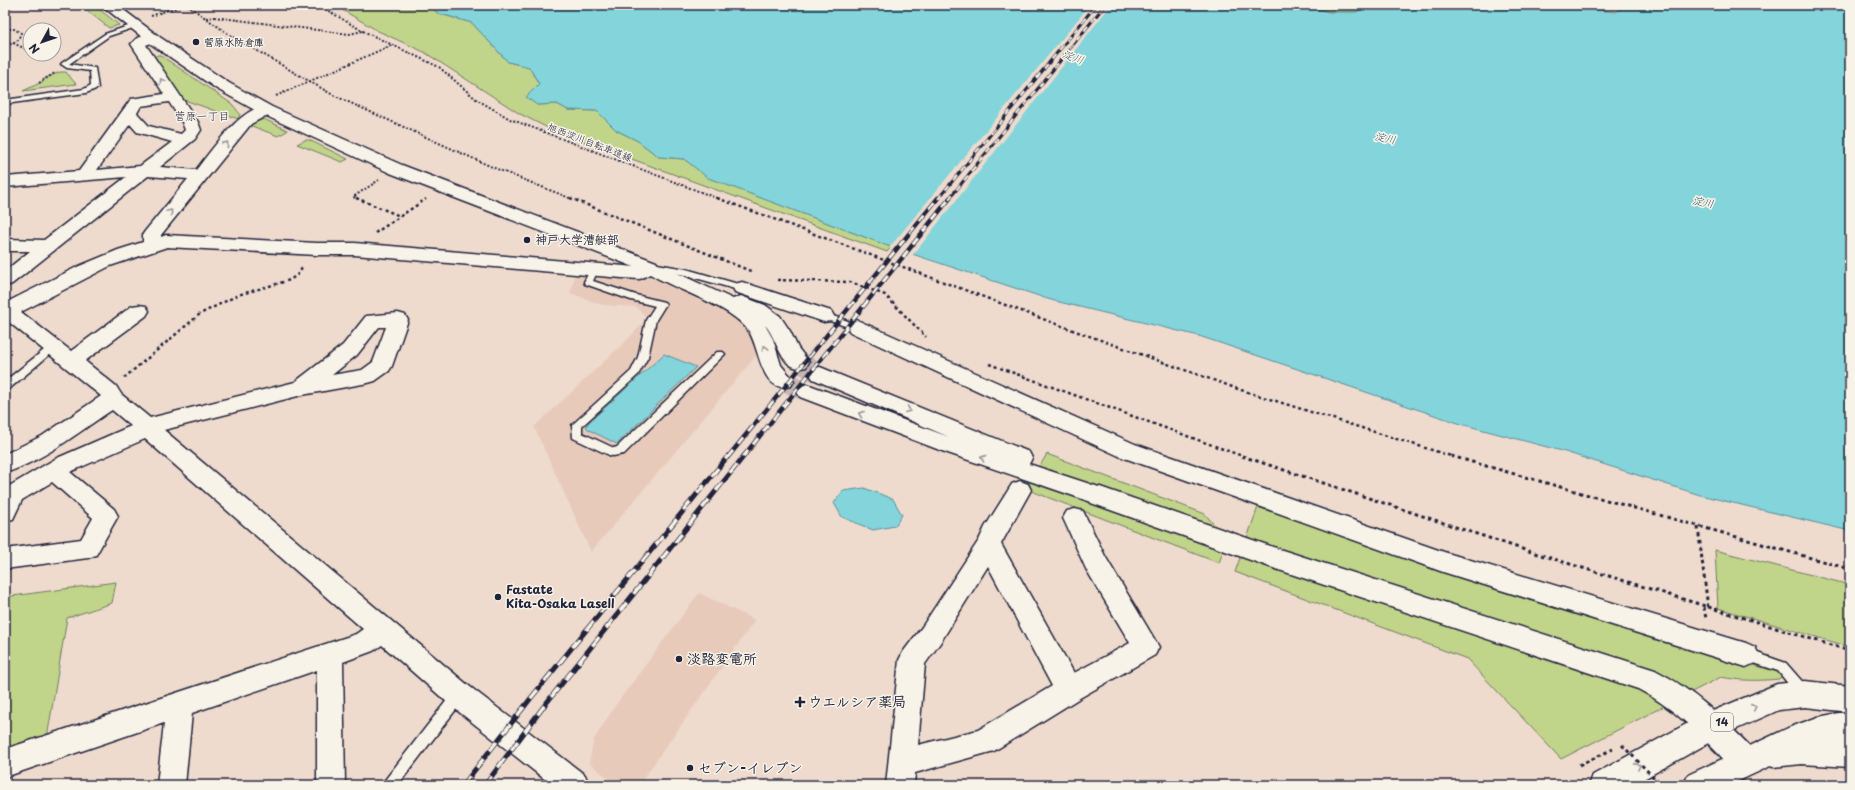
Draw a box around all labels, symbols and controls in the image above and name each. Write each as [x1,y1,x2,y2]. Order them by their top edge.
north arrow [22,22,62,62]
place label: 菅原水防倉庫 [204,34,264,49]
marker: 菅原水防倉庫 [191,37,201,47]
text: N [24,40,43,58]
water label: 淀川 [1060,45,1086,68]
one-way arrow [159,78,167,85]
district label: 菅原一丁目 [175,107,230,124]
street label: 旭西淀川自転車道線 [545,118,635,165]
water label: 淀川 [1373,127,1398,148]
one-way arrow [222,142,229,149]
water label: 淀川 [1691,191,1715,212]
one-way arrow [166,210,173,217]
place label: 神戸大学漕艇部 [535,230,619,248]
marker: 神戸大学漕艇部 [522,235,532,245]
one-way arrow [761,345,770,352]
one-way arrow [904,405,912,413]
one-way arrow [857,410,864,418]
one-way arrow [979,454,986,463]
place label: Fastate Kita-Osaka Lasell [506,580,614,612]
marker: Fastate Kita-Osaka Lasell [493,592,503,602]
place label: 淡路変電所 [687,648,757,669]
marker: 淡路変電所 [674,654,684,664]
place label: ウエルシア薬局 [808,691,906,712]
marker: ウエルシア薬局 [795,697,805,707]
one-way arrow [1750,704,1757,712]
road number: 14 [1711,713,1733,731]
place label: セブン-イレブン [698,757,803,778]
marker: セブン-イレブン [685,763,695,773]
one-way arrow [1634,764,1641,771]

